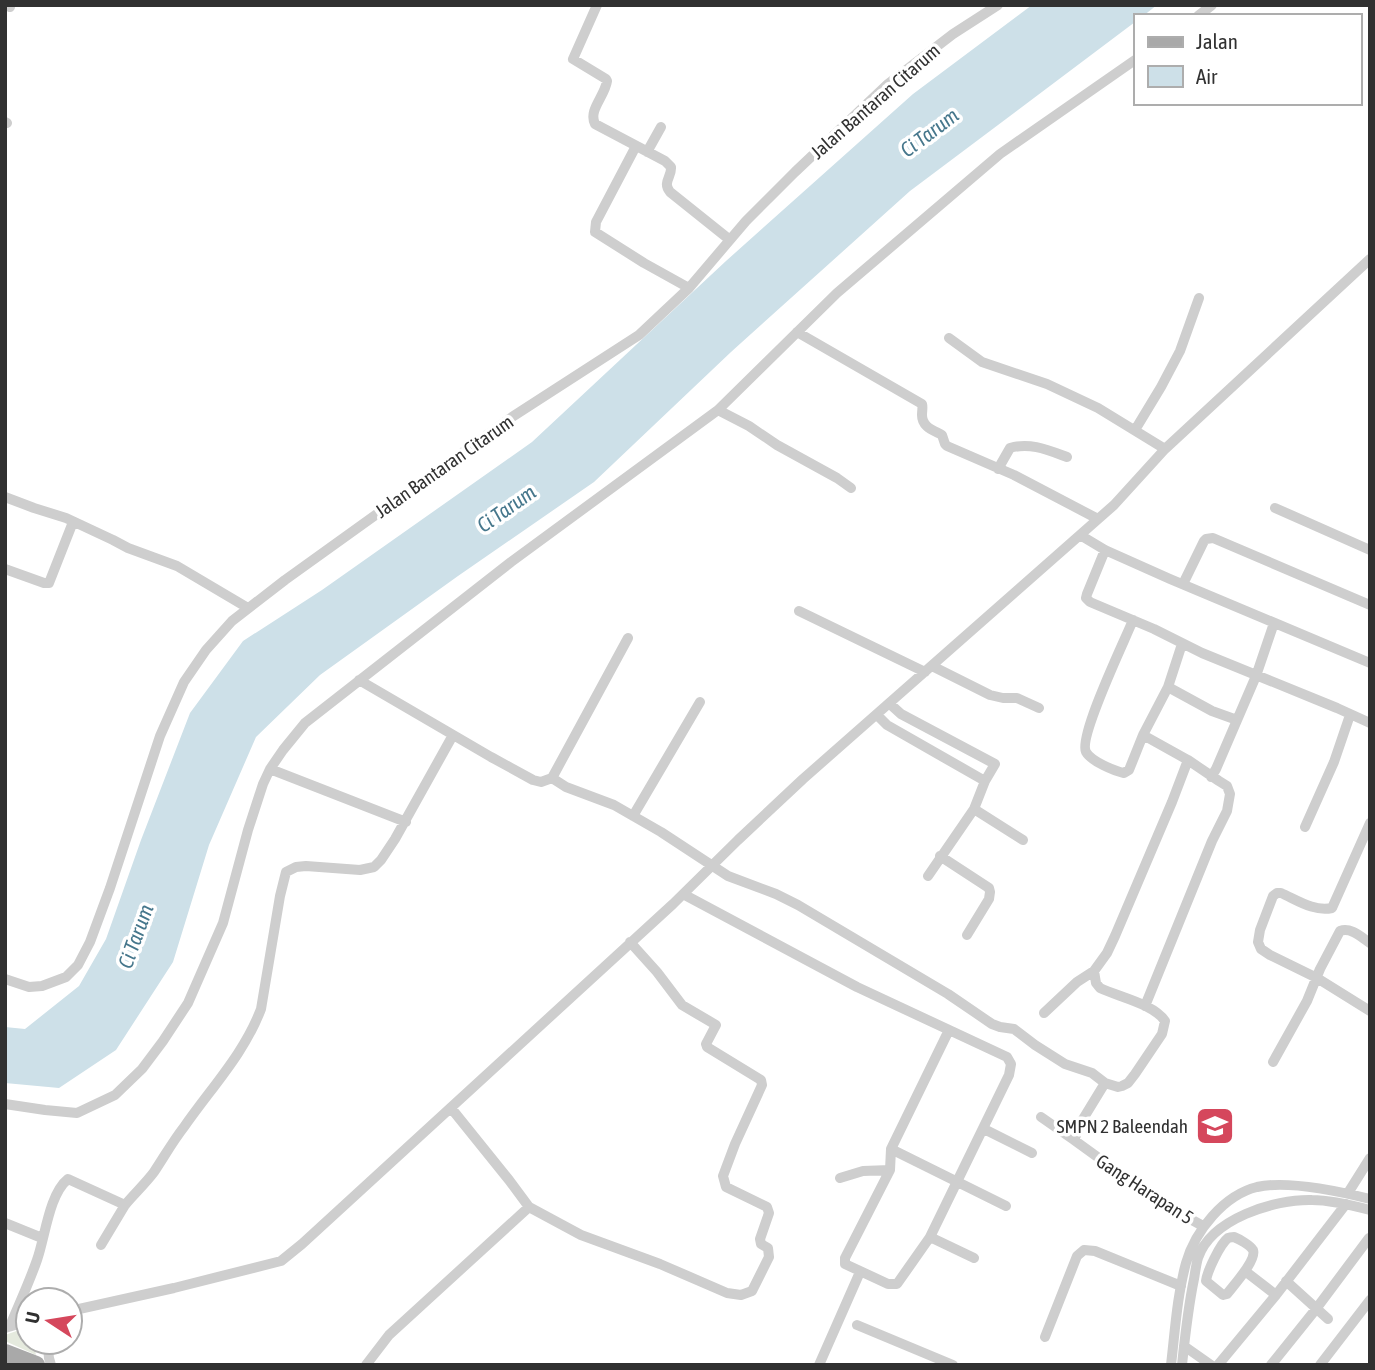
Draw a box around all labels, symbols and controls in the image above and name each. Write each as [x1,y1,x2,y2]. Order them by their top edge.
legend [1134,14,1361,105]
text: Jalan [1196,29,1238,53]
street label: Jalan Bantaran Citarum [806,39,944,163]
text: Air [1196,64,1218,88]
water label: Ci Tarum [895,102,963,162]
street label: Jalan Bantaran Citarum [371,410,517,522]
water label: Ci Tarum [472,479,540,537]
water label: Ci Tarum [112,901,158,971]
school or university icon: SMPN 2 Baleendah [1194,1105,1236,1147]
place label: SMPN 2 Baleendah [1057,1115,1188,1137]
street label: Gang Harapan 5 [1092,1149,1198,1229]
north arrow [14,1286,84,1356]
text: U [20,1310,44,1325]

